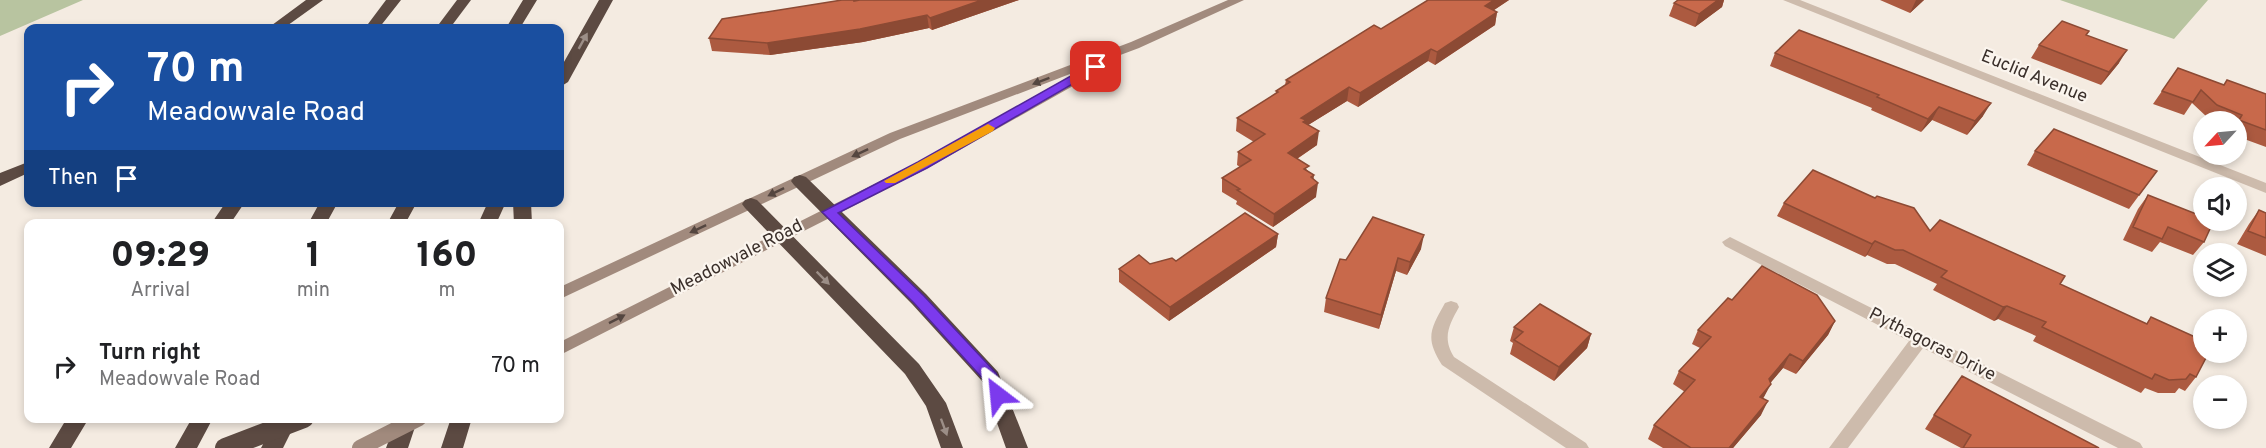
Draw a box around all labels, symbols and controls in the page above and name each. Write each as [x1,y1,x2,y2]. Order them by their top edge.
one-way arrow [577,33,588,49]
pin [1070,41,1121,92]
text: 70 m [147,44,245,97]
street label: Euclid Avenue [1977,45,2091,109]
icon: right [48,48,126,126]
icon: arrive [1079,50,1112,83]
one-way arrow [1032,77,1050,86]
text: Meadowvale Road [147,96,365,130]
north arrow [2193,111,2247,165]
map controls [2193,111,2247,429]
one-way arrow [851,148,868,157]
icon: arrive [110,162,143,195]
text: Then [48,165,98,192]
button: sound [2193,177,2247,231]
one-way arrow [767,188,784,197]
street label: Meadowvale Road [667,215,807,301]
one-way arrow [690,224,707,233]
text: 09:29 [111,234,210,280]
text: 1 [306,234,321,280]
text: 160 [416,234,477,280]
button: layers [2193,243,2247,297]
one-way arrow [815,270,829,284]
text: Arrival [131,278,190,304]
text: min [297,278,330,304]
text: m [438,278,455,304]
street label: Pythagoras Drive [1865,303,1999,387]
button: + [2193,309,2247,363]
one-way arrow [609,314,626,324]
text: Turn right [99,340,201,367]
icon: right [48,350,81,383]
text: 70 m [491,353,540,380]
position arrow [966,363,1030,427]
text: Meadowvale Road [99,367,260,393]
button: − [2193,375,2247,429]
one-way arrow [940,418,950,436]

